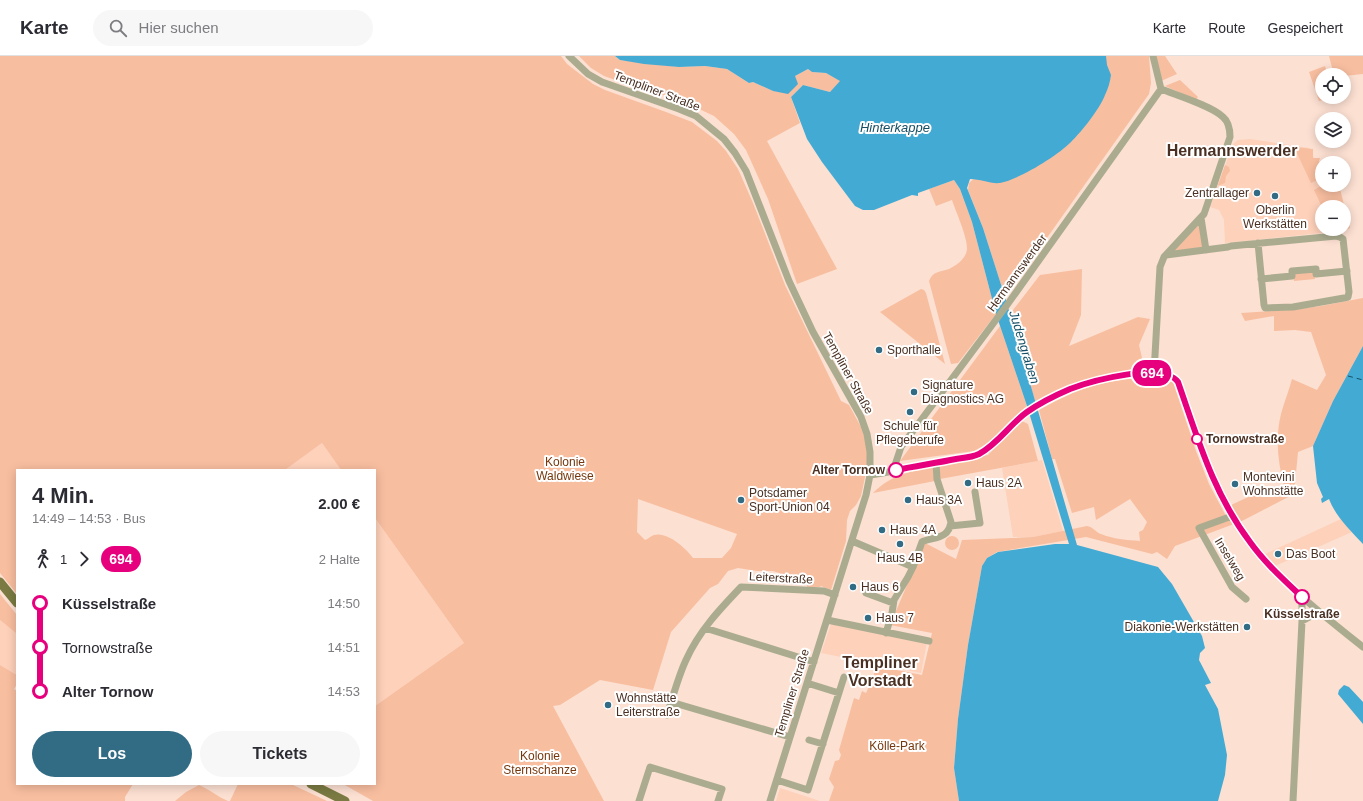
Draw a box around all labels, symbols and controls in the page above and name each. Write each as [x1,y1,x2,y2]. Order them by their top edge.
search box [93,10,373,46]
text: Karte [20,17,69,38]
icon: search [107,17,129,39]
text: Hier suchen [139,19,219,36]
text: Karte [1153,20,1186,36]
text: Route [1208,20,1246,36]
text: Gespeichert [1268,20,1343,36]
street label: Templiner Straße [612,68,702,114]
map controls [1315,68,1351,236]
button: locate [1315,68,1351,104]
button: layers [1315,112,1351,148]
water label: Hinterkappe [860,120,930,135]
district label: Hermannswerder [1167,142,1297,159]
button: + [1315,156,1351,192]
place label: Zentrallager [1185,186,1249,200]
marker: Zentrallager [1252,188,1262,198]
marker: Oberlin Werkstätten [1270,191,1280,201]
button: − [1315,200,1351,236]
place label: Oberlin Werkstätten [1243,203,1307,231]
street label: Hermannswerder [984,232,1050,314]
water label: Judengraben [1006,308,1043,386]
street label: Templiner Straße [820,330,876,417]
place label: Sporthalle [887,343,941,357]
marker: Sporthalle [874,345,884,355]
line badge: 694 [1129,360,1175,386]
text: 694 [1140,365,1164,381]
place label: Signature Diagnostics AG [922,378,1004,406]
marker: Signature Diagnostics AG [909,387,919,397]
marker: Schule für Pflegeberufe [905,407,915,417]
place label: Schule für Pflegeberufe [876,419,944,447]
place label: Tornowstraße [1206,432,1285,446]
marker: Tornowstraße [1191,433,1203,445]
park label: Kolonie Waldwiese [536,455,594,483]
marker: Alter Tornow [888,462,904,478]
place label: Alter Tornow [812,463,886,477]
place label: Montevini Wohnstätte [1243,470,1304,498]
place label: Haus 2A [976,476,1022,490]
marker: Haus 2A [963,478,973,488]
marker: Montevini Wohnstätte [1230,479,1240,489]
text: 4 Min. [32,483,94,508]
place label: Potsdamer Sport-Union 04 [749,486,830,514]
place label: Haus 3A [916,493,962,507]
text: 2.00 € [318,495,360,512]
marker: Potsdamer Sport-Union 04 [736,495,746,505]
marker: Haus 3A [903,495,913,505]
text: 14:49 – 14:53 · Bus [32,511,145,526]
place label: Haus 4A [890,523,936,537]
marker: Haus 4A [877,525,887,535]
street label: Inselweg [1212,535,1248,583]
marker: Haus 4B [895,539,905,549]
place label: Das Boot [1286,547,1336,561]
icon: walk [32,548,54,570]
icon: forward [73,548,95,570]
marker: Das Boot [1273,549,1283,559]
text: 694 [109,551,133,567]
place label: Haus 4B [877,551,923,565]
text: 1 [60,552,67,567]
text: 2 Halte [319,552,360,567]
street label: Leiterstraße [749,569,814,587]
place label: Haus 6 [861,580,899,594]
marker: Haus 6 [848,582,858,592]
marker: Küsselstraße [1294,589,1310,605]
text: Küsselstraße [62,595,156,612]
text: 14:50 [327,596,360,611]
place label: Küsselstraße [1264,607,1340,621]
place label: Haus 7 [876,611,914,625]
marker: Haus 7 [863,613,873,623]
place label: Diakonie-Werkstätten [1125,620,1239,634]
marker: Diakonie-Werkstätten [1242,622,1252,632]
text: Tornowstraße [62,639,153,656]
text: 14:51 [327,640,360,655]
street label: Templiner Straße [772,647,812,739]
district label: Templiner Vorstadt [842,654,918,689]
text: Alter Tornow [62,683,153,700]
text: 14:53 [327,684,360,699]
place label: Wohnstätte Leiterstraße [616,691,680,719]
marker: Wohnstätte Leiterstraße [603,700,613,710]
button: Los [32,731,192,777]
button: Tickets [200,731,360,777]
park label: Kölle-Park [869,739,926,753]
park label: Kolonie Sternschanze [503,749,577,777]

